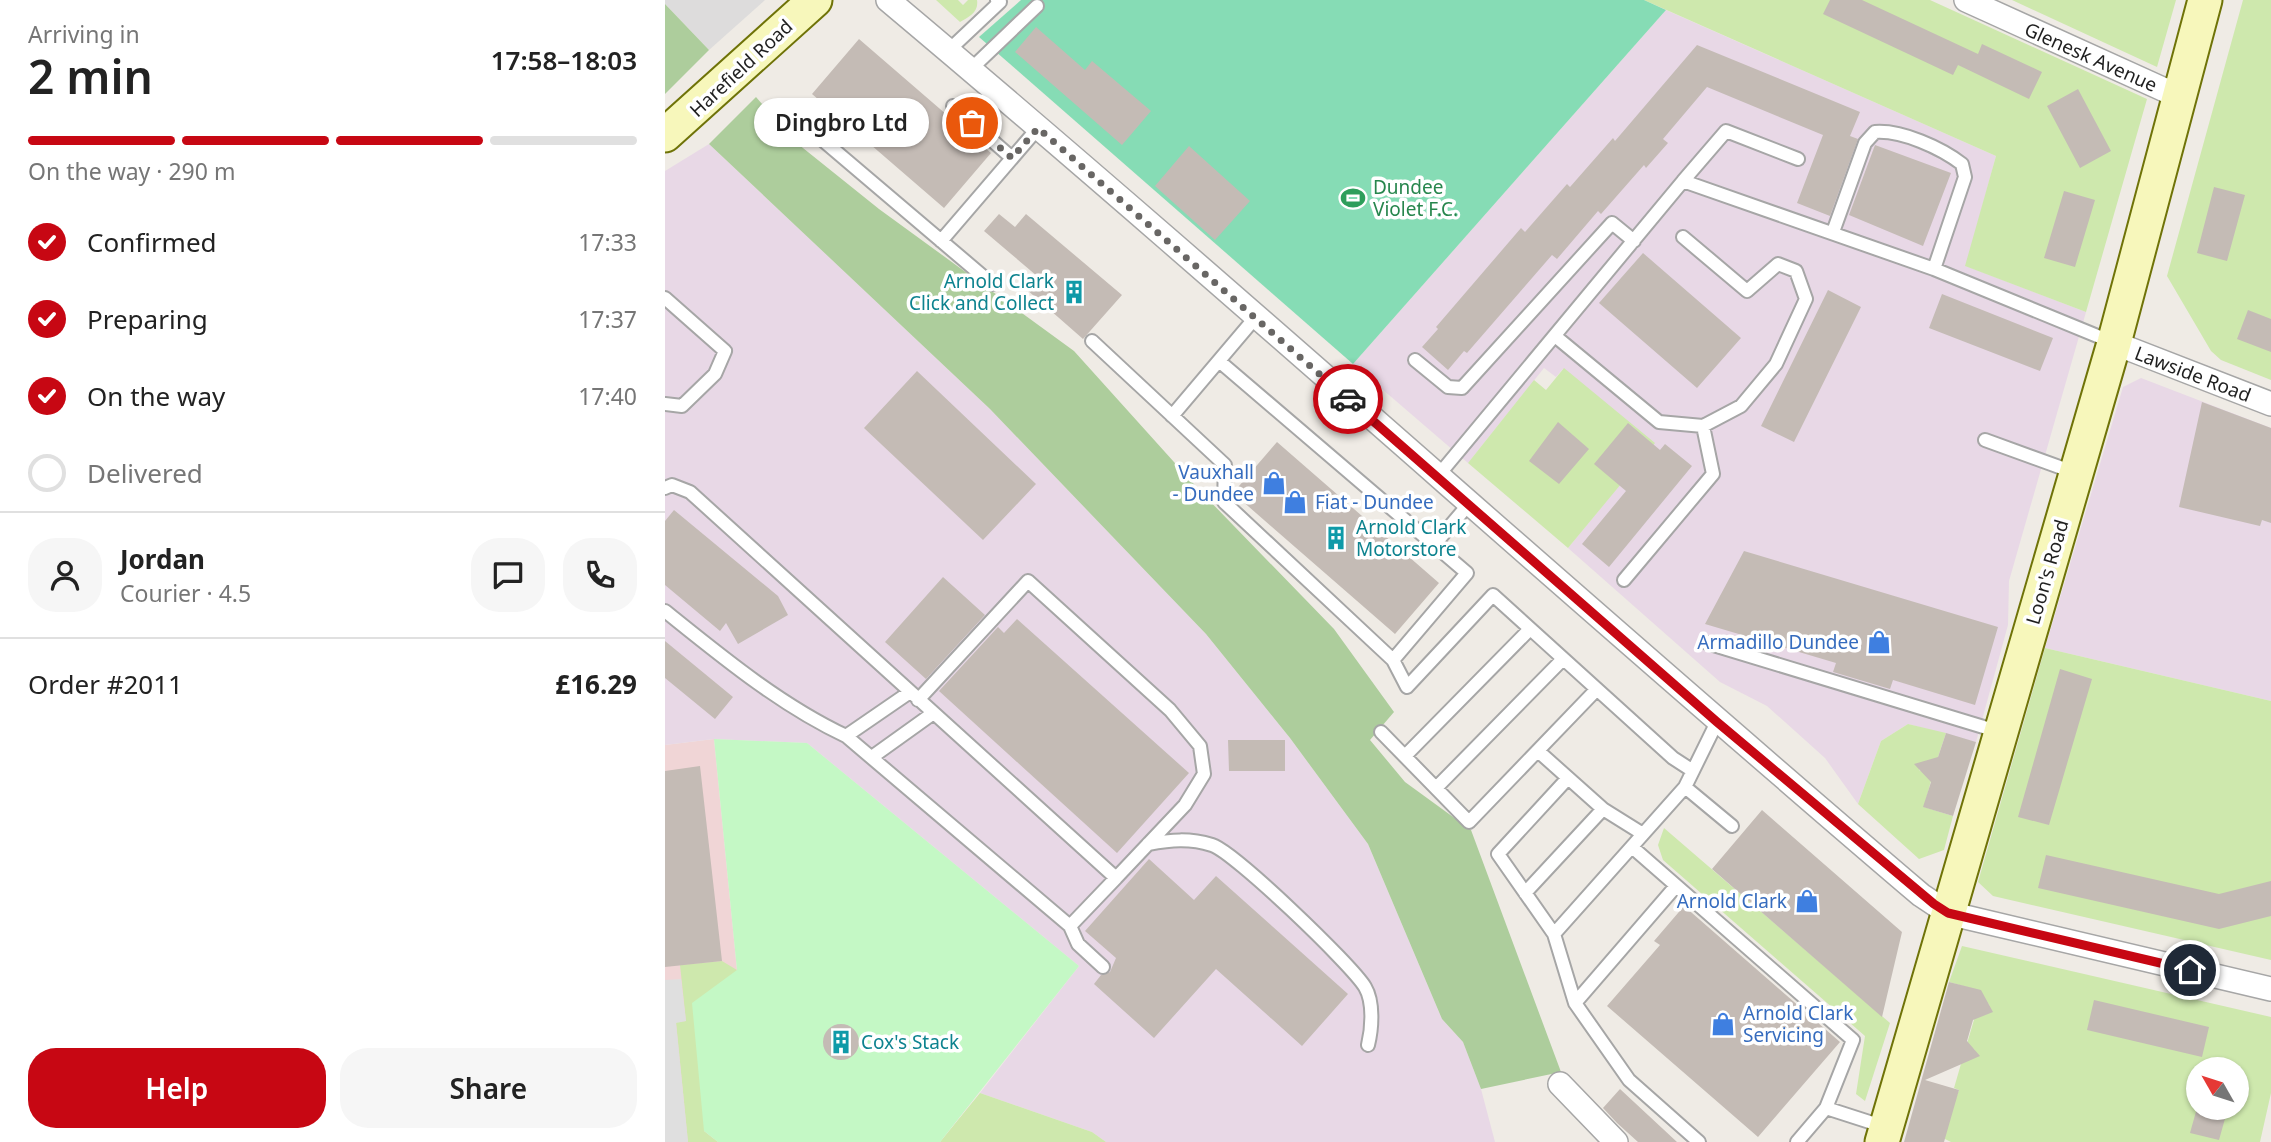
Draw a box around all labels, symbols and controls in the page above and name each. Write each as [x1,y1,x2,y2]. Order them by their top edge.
street label: Harefield Road [684,13,798,123]
street label: Glenesk Avenue [2020,16,2162,98]
text: Arriving in [28,18,140,50]
text: 17:58–18:03 [491,42,637,78]
text: 2 min [28,45,153,107]
pin [942,93,1002,153]
callout: Dingbro Ltd [755,99,930,148]
icon: bag [953,104,991,142]
text: Dingbro Ltd [775,106,908,138]
text: On the way · 290 m [28,155,235,187]
place label: Dundee Violet F.C. [1373,174,1458,222]
sports icon: Dundee Violet F.C. [1339,184,1367,212]
icon: check [28,223,66,261]
text: Confirmed [87,224,217,260]
text: 17:33 [578,226,637,258]
place label: Arnold Clark Click and Collect [909,268,1054,316]
building icon: Arnold Clark Click and Collect [1060,278,1088,306]
icon: check [28,300,66,338]
text: Preparing [87,301,208,337]
text: 17:37 [578,303,637,335]
street label: Lawside Road [2131,340,2255,408]
courier [1313,364,1383,434]
icon: check [28,377,66,415]
text: On the way [87,378,225,414]
text: 17:40 [578,380,637,412]
icon: car [1329,380,1367,418]
text: Delivered [87,455,203,491]
place label: Vauxhall - Dundee [1172,459,1254,507]
shop icon: Vauxhall - Dundee [1260,469,1288,497]
shop icon: Fiat - Dundee [1281,488,1309,516]
place label: Fiat - Dundee [1315,489,1434,515]
place label: Arnold Clark Motorstore [1356,514,1466,562]
street label: Loon's Road [2020,517,2074,627]
building icon: Arnold Clark Motorstore [1322,524,1350,552]
button: person [28,538,102,612]
button: chat [471,538,545,612]
button: phone [563,538,637,612]
text: Jordan [120,541,205,577]
text: Courier · 4.5 [120,577,251,609]
shop icon: Armadillo Dundee [1865,628,1893,656]
place label: Armadillo Dundee [1697,629,1859,655]
text: Order #2011 [28,666,183,702]
text: £16.29 [555,666,637,702]
shop icon: Arnold Clark [1793,887,1821,915]
place label: Arnold Clark [1677,888,1787,914]
pin [2160,940,2220,1000]
icon: home [2171,951,2209,989]
place label: Arnold Clark Servicing [1743,1000,1853,1048]
shop icon: Arnold Clark Servicing [1709,1010,1737,1038]
building icon: Cox's Stack [827,1028,855,1056]
place label: Cox's Stack [861,1029,959,1055]
button: Help [28,1048,326,1128]
button: Share [340,1048,637,1128]
north arrow [2186,1057,2249,1120]
map controls [2186,1057,2249,1120]

